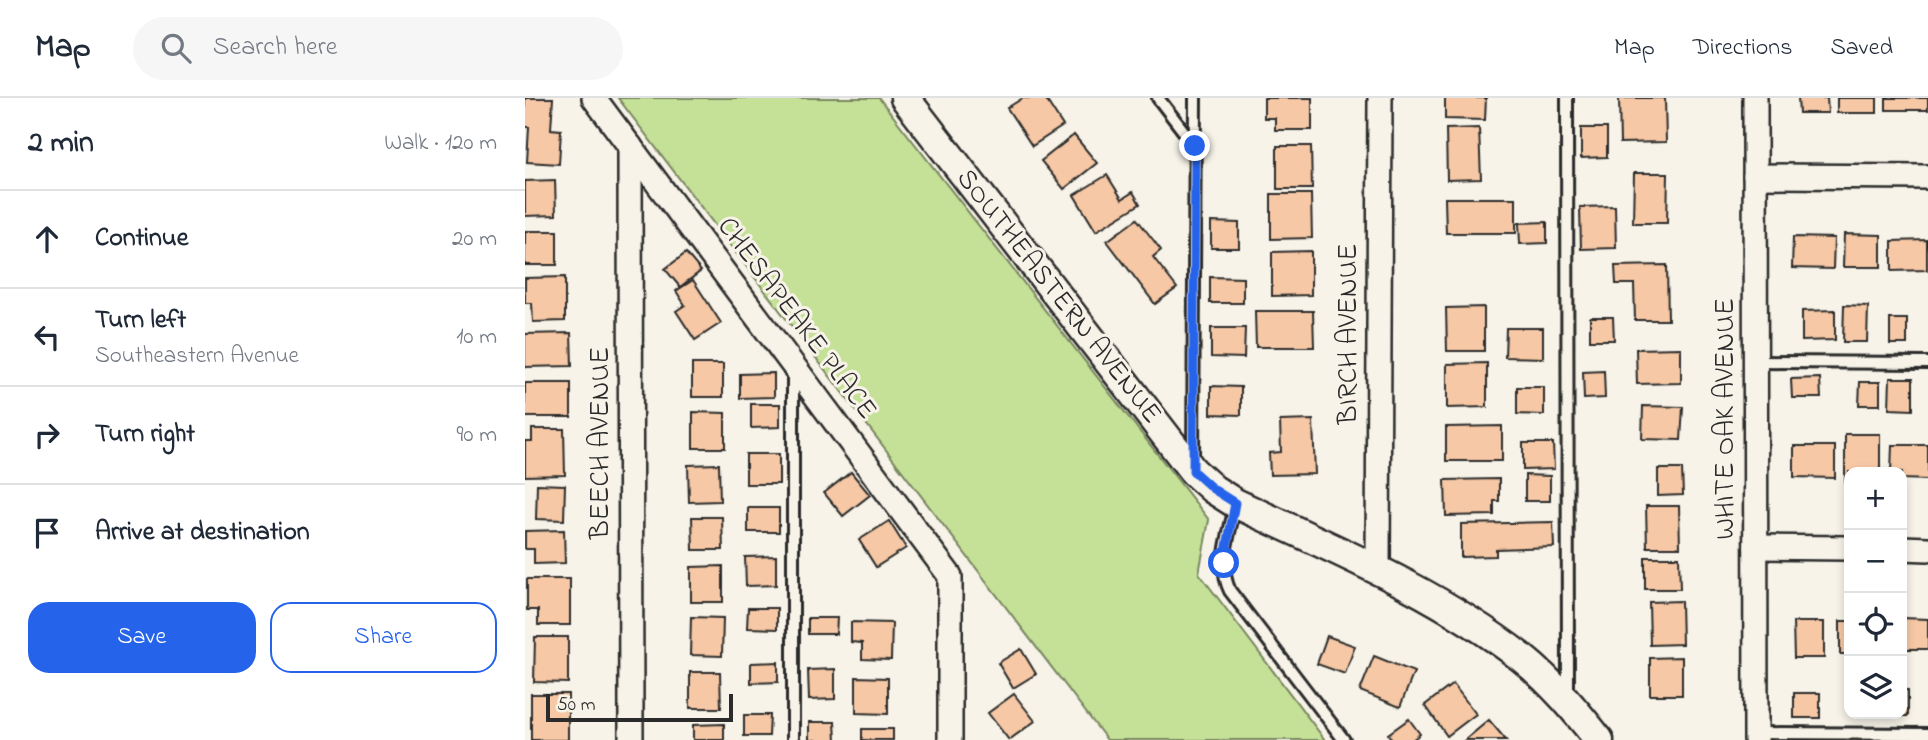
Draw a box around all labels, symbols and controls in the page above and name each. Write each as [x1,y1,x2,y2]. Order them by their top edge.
search box [133,17,623,80]
text: Map [35,24,91,72]
icon: search [157,29,195,67]
text: Search here [213,29,337,67]
text: Map [1614,31,1655,66]
text: Directions [1693,31,1792,66]
text: Saved [1830,31,1893,66]
text: 2 min [28,122,94,166]
text: Walk · 120 m [384,127,497,160]
route end [1179,130,1210,161]
street label: SOUTHEASTERN AVENUE [945,161,1171,433]
street label: CHESAPEAKE PLACE [706,209,886,429]
icon: ahead [28,220,66,258]
text: Continue [95,220,188,258]
text: 20 m [452,223,497,256]
street label: BIRCH AVENUE [1329,244,1370,425]
street label: WHITE OAK AVENUE [1706,298,1747,540]
text: Turn left [95,302,186,340]
icon: left [28,318,66,356]
text: 10 m [456,321,497,354]
text: Southeastern Avenue [95,340,299,373]
street label: BEECH AVENUE [581,347,622,540]
icon: right [28,416,66,454]
text: Turn right [95,416,195,454]
text: 90 m [457,419,497,452]
map controls [1844,467,1907,719]
button: + [1844,467,1907,530]
icon: arrive [28,514,66,552]
text: Arrive at destination [95,514,310,552]
button: − [1844,530,1907,593]
route start [1208,547,1239,578]
button: locate [1844,593,1907,656]
button: Save [28,602,256,673]
button: Share [270,602,497,673]
button: layers [1844,656,1907,719]
scale bar [546,691,733,723]
text: 50 m [557,692,596,719]

